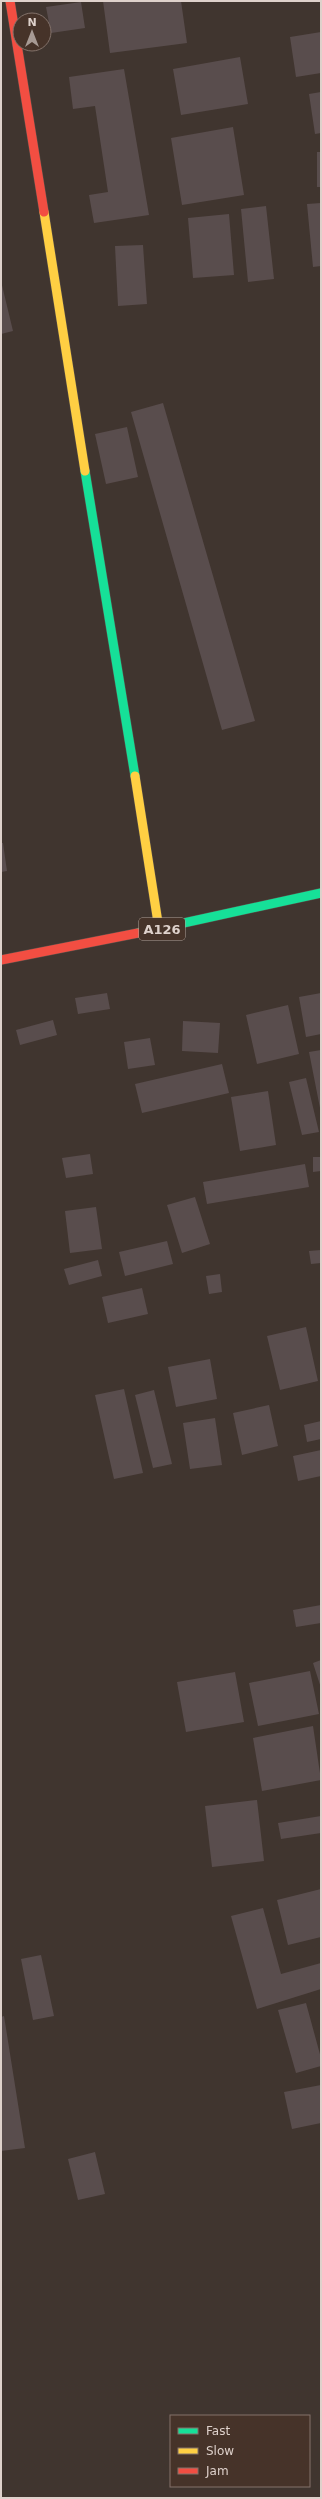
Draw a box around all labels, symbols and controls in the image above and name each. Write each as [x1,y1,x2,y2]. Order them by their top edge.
north arrow [12,12,52,52]
text: N [27,16,37,29]
road number: A126 [139,918,185,940]
legend [170,2415,310,2487]
text: Fast [206,2424,230,2438]
text: Slow [206,2444,234,2458]
text: Jam [205,2464,229,2478]

